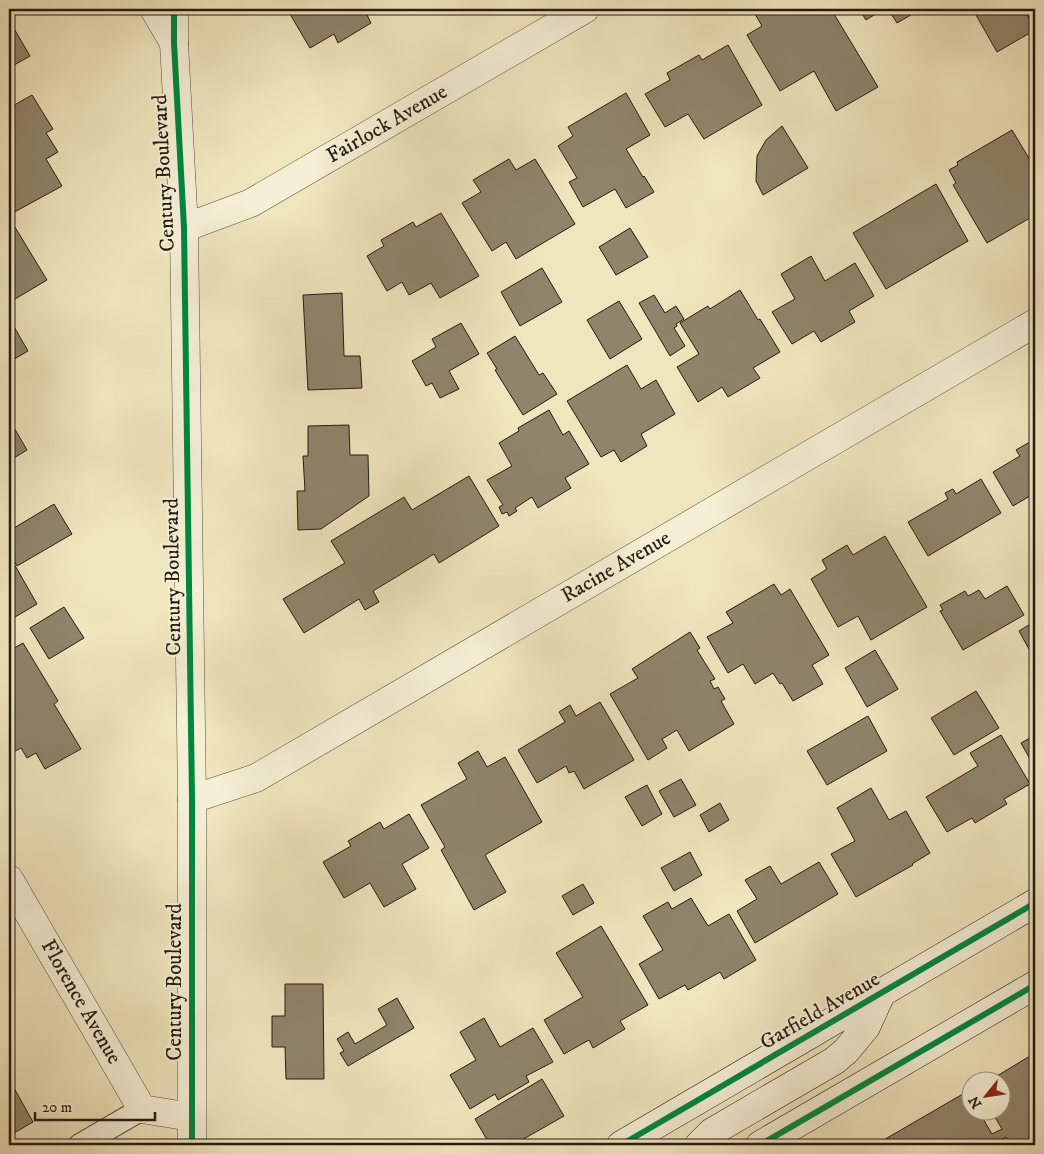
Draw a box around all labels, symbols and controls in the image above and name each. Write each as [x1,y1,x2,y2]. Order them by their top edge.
street label: Fairlock Avenue [322,79,452,169]
street label: Century Boulevard [147,93,181,252]
street label: Century Boulevard [159,497,187,656]
street label: Racine Avenue [557,525,676,609]
street label: Century Boulevard [162,903,188,1061]
street label: Florence Avenue [35,935,127,1069]
street label: Garfield Avenue [756,966,885,1056]
north arrow [962,1072,1012,1122]
scale bar [35,1089,155,1121]
text: N [965,1092,986,1111]
text: 20 m [42,1098,72,1117]

